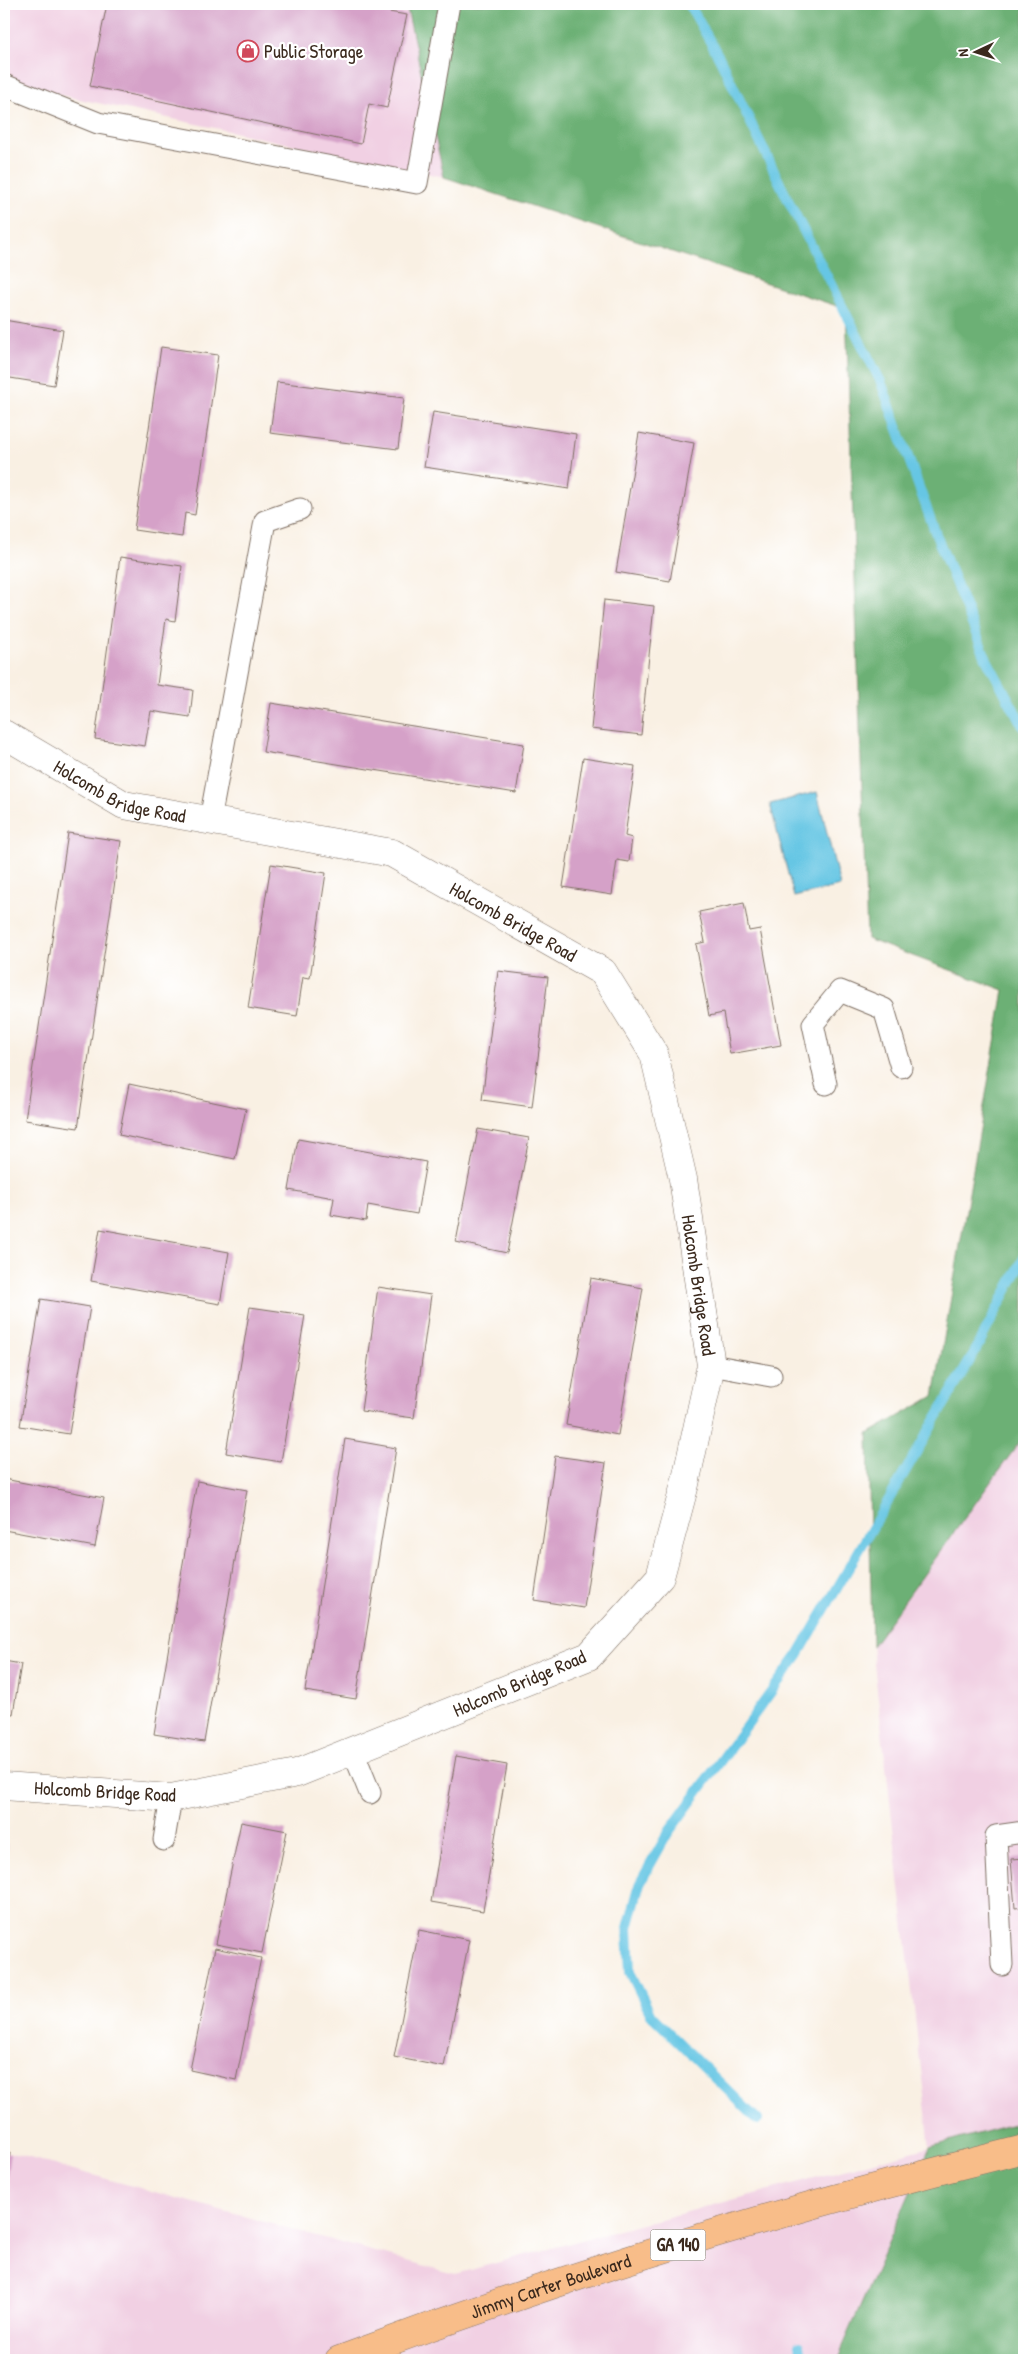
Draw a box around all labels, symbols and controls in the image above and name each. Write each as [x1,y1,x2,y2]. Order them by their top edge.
north arrow [950,28,1000,78]
place label: Public Storage [264,38,364,64]
shop icon: Public Storage [236,39,260,63]
text: N [953,48,972,57]
street label: Holcomb Bridge Road [49,753,188,829]
street label: Holcomb Bridge Road [445,875,582,968]
street label: Holcomb Bridge Road [676,1213,722,1358]
street label: Holcomb Bridge Road [449,1643,590,1723]
street label: Holcomb Bridge Road [33,1774,177,1808]
road number: GA 140 [650,2230,706,2260]
street label: Jimmy Carter Boulevard [466,2247,635,2325]

